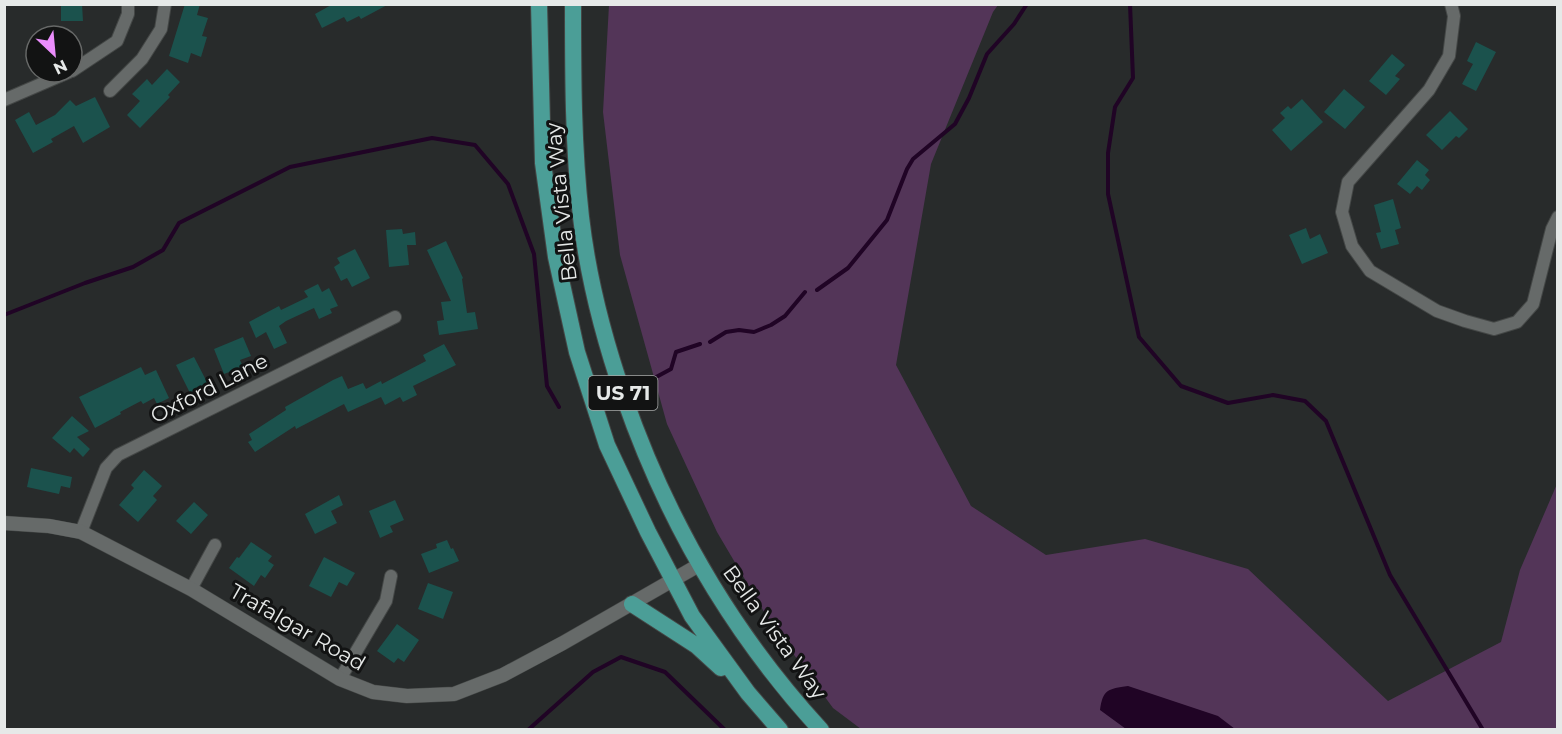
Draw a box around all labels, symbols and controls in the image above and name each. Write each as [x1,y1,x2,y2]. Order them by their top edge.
north arrow [24,24,84,84]
text: N [50,56,70,78]
street label: Bella Vista Way [540,121,582,283]
street label: Oxford Lane [146,348,272,428]
road number: US 71 [588,376,658,410]
street label: Bella Vista Way [718,560,832,704]
street label: Trafalgar Road [226,578,370,676]

